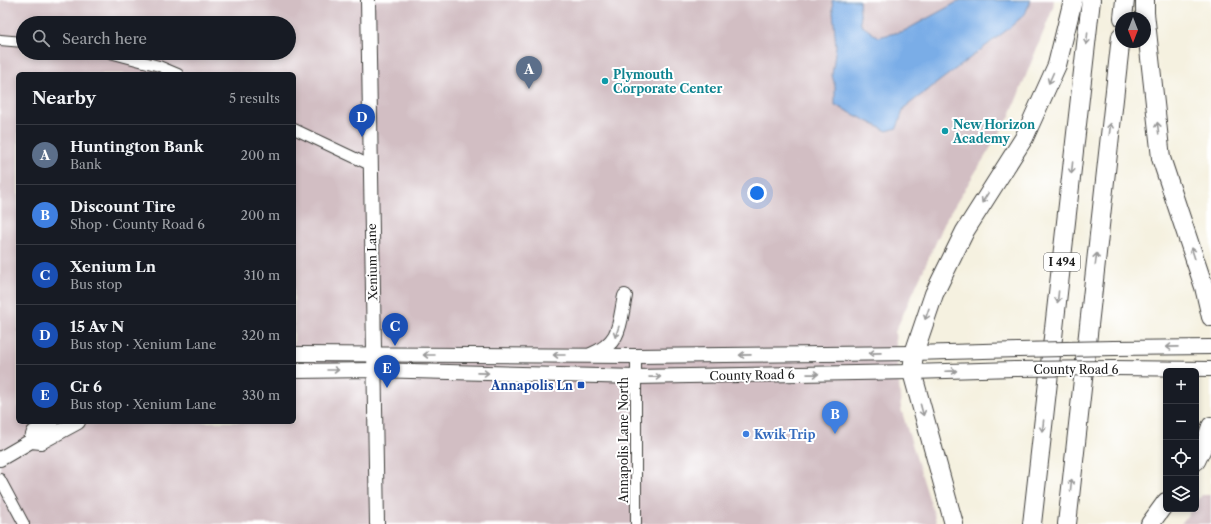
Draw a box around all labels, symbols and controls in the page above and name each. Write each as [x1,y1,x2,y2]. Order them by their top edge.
north arrow [1115,12,1151,48]
search box [16,16,296,60]
icon: search [30,27,52,49]
text: Search here [62,29,147,48]
one-way arrow [1083,32,1091,45]
pin: A [516,56,542,89]
place label: Plymouth Corporate Center [613,67,723,96]
one-way arrow [1047,71,1054,83]
marker: Plymouth Corporate Center [600,76,610,86]
text: Nearby [32,88,96,108]
text: 5 results [229,90,280,106]
pin: D [349,104,375,137]
place label: New Horizon Academy [952,117,1036,146]
one-way arrow [1154,122,1162,135]
one-way arrow [1107,123,1114,136]
marker: New Horizon Academy [940,126,950,136]
text: Huntington Bank [70,137,204,156]
text: A [40,147,50,163]
text: 200 m [240,147,280,163]
text: Bank [70,156,102,172]
one-way arrow [1069,161,1076,174]
your location [747,183,767,203]
one-way arrow [981,192,989,203]
text: Discount Tire [70,197,175,216]
text: B [40,207,50,223]
text: 200 m [240,207,280,223]
text: Shop · County Road 6 [70,216,205,232]
street label: Xenium Lane [364,223,380,302]
one-way arrow [1188,247,1196,259]
road number: I 494 [1044,253,1080,271]
one-way arrow [1092,253,1099,266]
text: Xenium Ln [70,257,156,276]
text: C [40,267,50,283]
text: 310 m [244,267,280,283]
text: Bus stop [70,276,122,292]
one-way arrow [1054,290,1062,303]
one-way arrow [923,308,931,320]
pin: C [382,313,408,346]
text: 15 Av N [70,317,124,336]
one-way arrow [612,326,620,338]
text: D [39,327,51,343]
text: 320 m [242,327,280,343]
text: Bus stop · Xenium Lane [70,336,216,352]
one-way arrow [1166,344,1179,351]
one-way arrow [869,349,882,357]
one-way arrow [423,351,436,359]
one-way arrow [553,351,566,359]
one-way arrow [739,351,752,358]
pin: E [374,355,400,388]
street label: County Road 6 [1033,362,1119,377]
one-way arrow [326,366,339,374]
street label: County Road 6 [709,367,795,383]
one-way arrow [944,367,957,375]
map controls [1163,368,1199,512]
button: + [1163,368,1199,404]
one-way arrow [476,369,489,377]
one-way arrow [806,370,819,378]
one-way arrow [648,373,661,380]
street label: Annapolis Lane North [616,376,631,504]
text: Cr 6 [70,377,102,396]
place label: Annapolis Ln [490,378,574,393]
marker: Annapolis Ln [576,380,586,390]
text: E [40,387,50,403]
text: 330 m [242,387,280,403]
text: Bus stop · Xenium Lane [70,396,216,412]
pin: B [822,401,848,434]
one-way arrow [919,403,926,416]
button: − [1163,404,1199,440]
one-way arrow [1040,419,1047,432]
place label: Kwik Trip [754,427,815,442]
marker: Kwik Trip [741,429,751,439]
button: locate [1163,440,1199,476]
button: layers [1163,476,1199,512]
one-way arrow [1067,479,1074,492]

